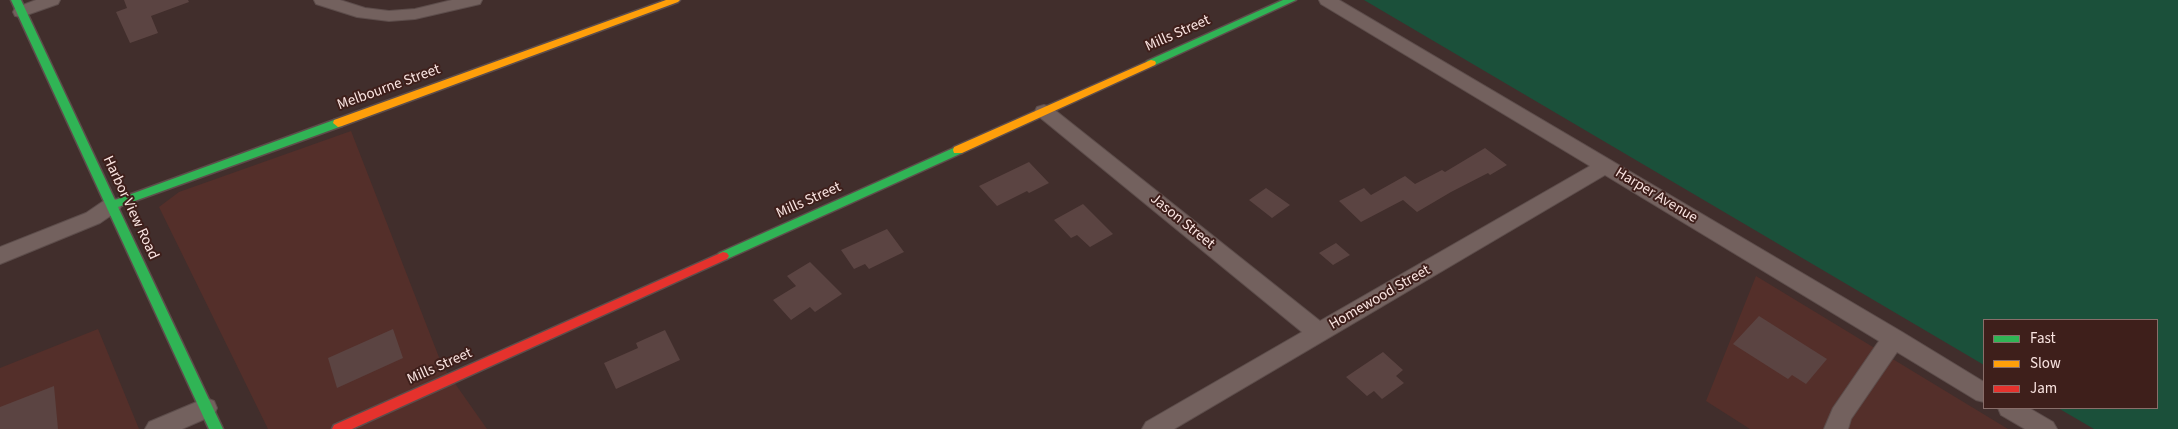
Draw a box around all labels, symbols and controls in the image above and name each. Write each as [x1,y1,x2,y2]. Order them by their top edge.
street label: Mills Street [1143,12,1213,56]
street label: Melbourne Street [335,61,443,115]
street label: Harbor View Road [98,153,162,263]
street label: Harper Avenue [1612,164,1700,228]
street label: Mills Street [774,179,844,223]
street label: Jason Street [1146,190,1218,254]
street label: Homewood Street [1326,262,1434,334]
legend [1983,319,2158,409]
text: Fast [2030,328,2056,349]
street label: Mills Street [405,345,475,389]
text: Slow [2030,353,2061,374]
text: Jam [2030,378,2057,399]

